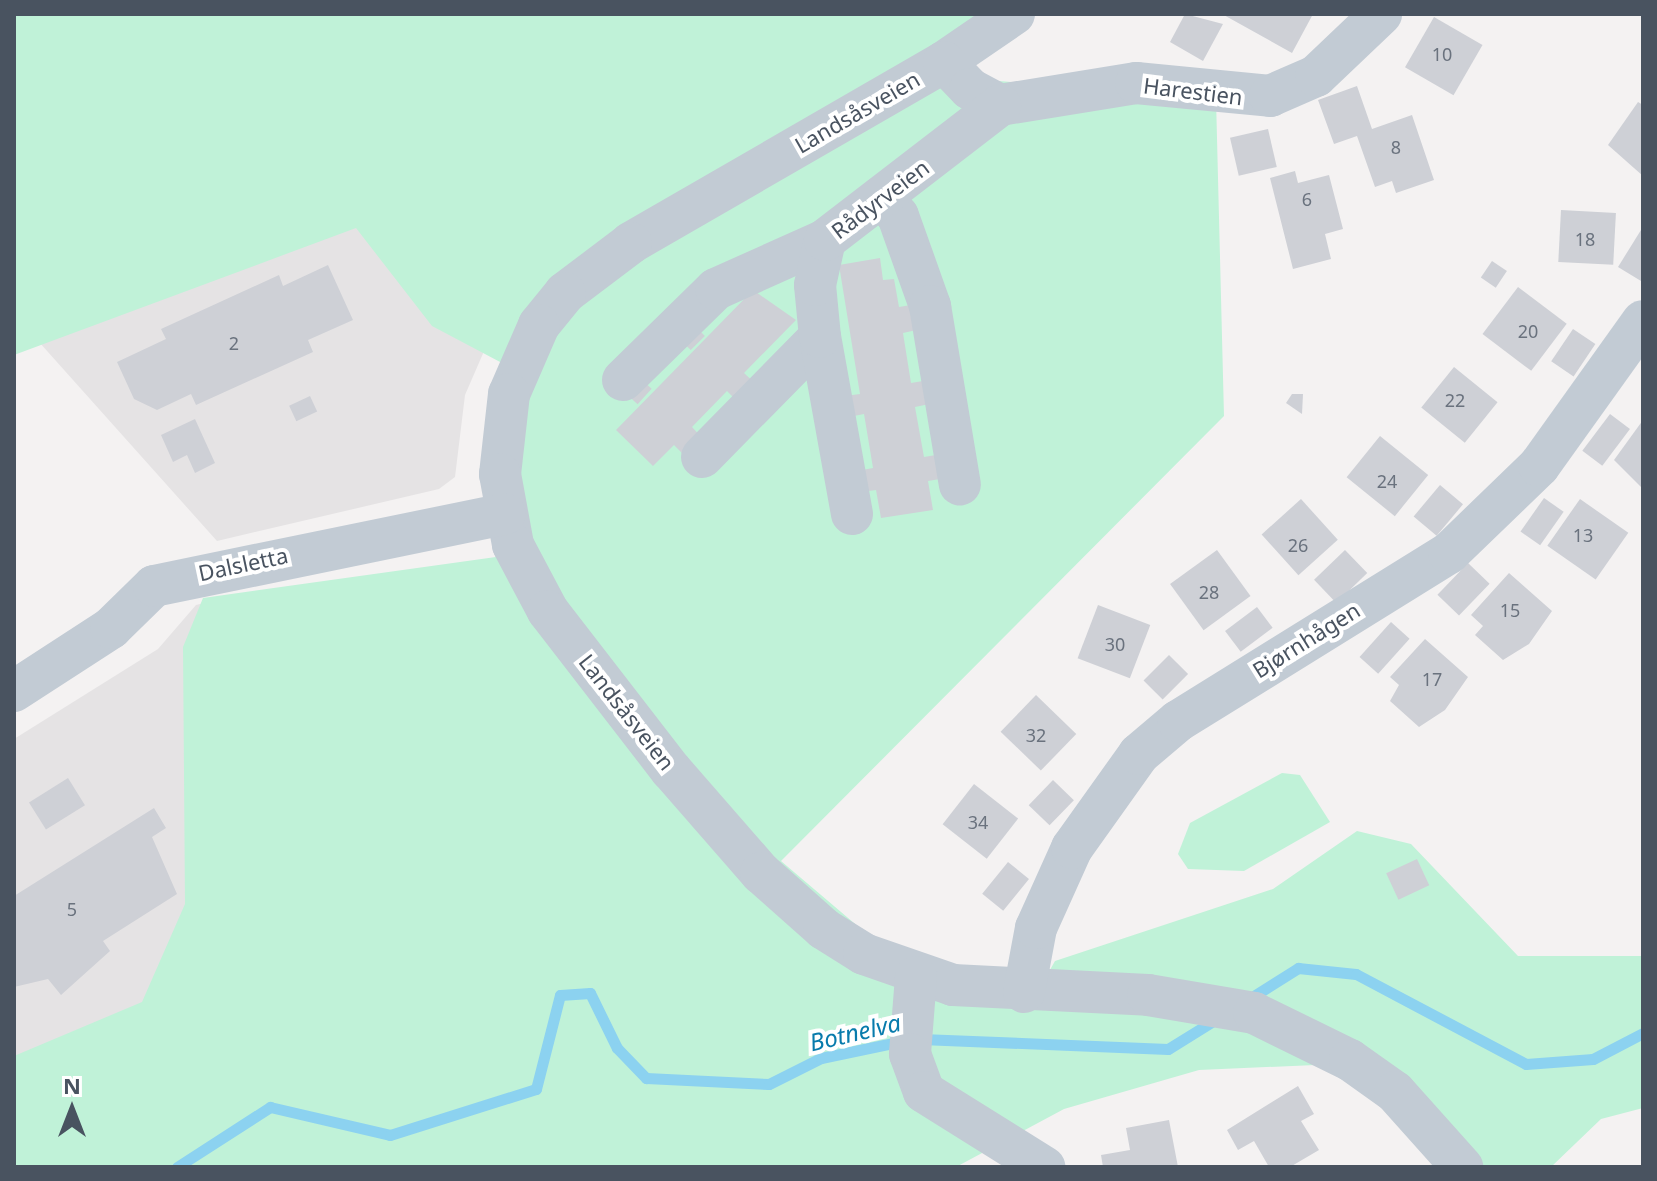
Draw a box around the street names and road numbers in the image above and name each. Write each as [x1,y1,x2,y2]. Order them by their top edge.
street label: Landsåsveien [790,66,924,158]
street label: Harestien [1142,72,1244,110]
street label: Rådyrveien [826,154,934,244]
street label: Dalsletta [196,542,290,586]
street label: Bjørnhågen [1248,597,1364,683]
street label: Landsåsveien [574,649,680,775]

